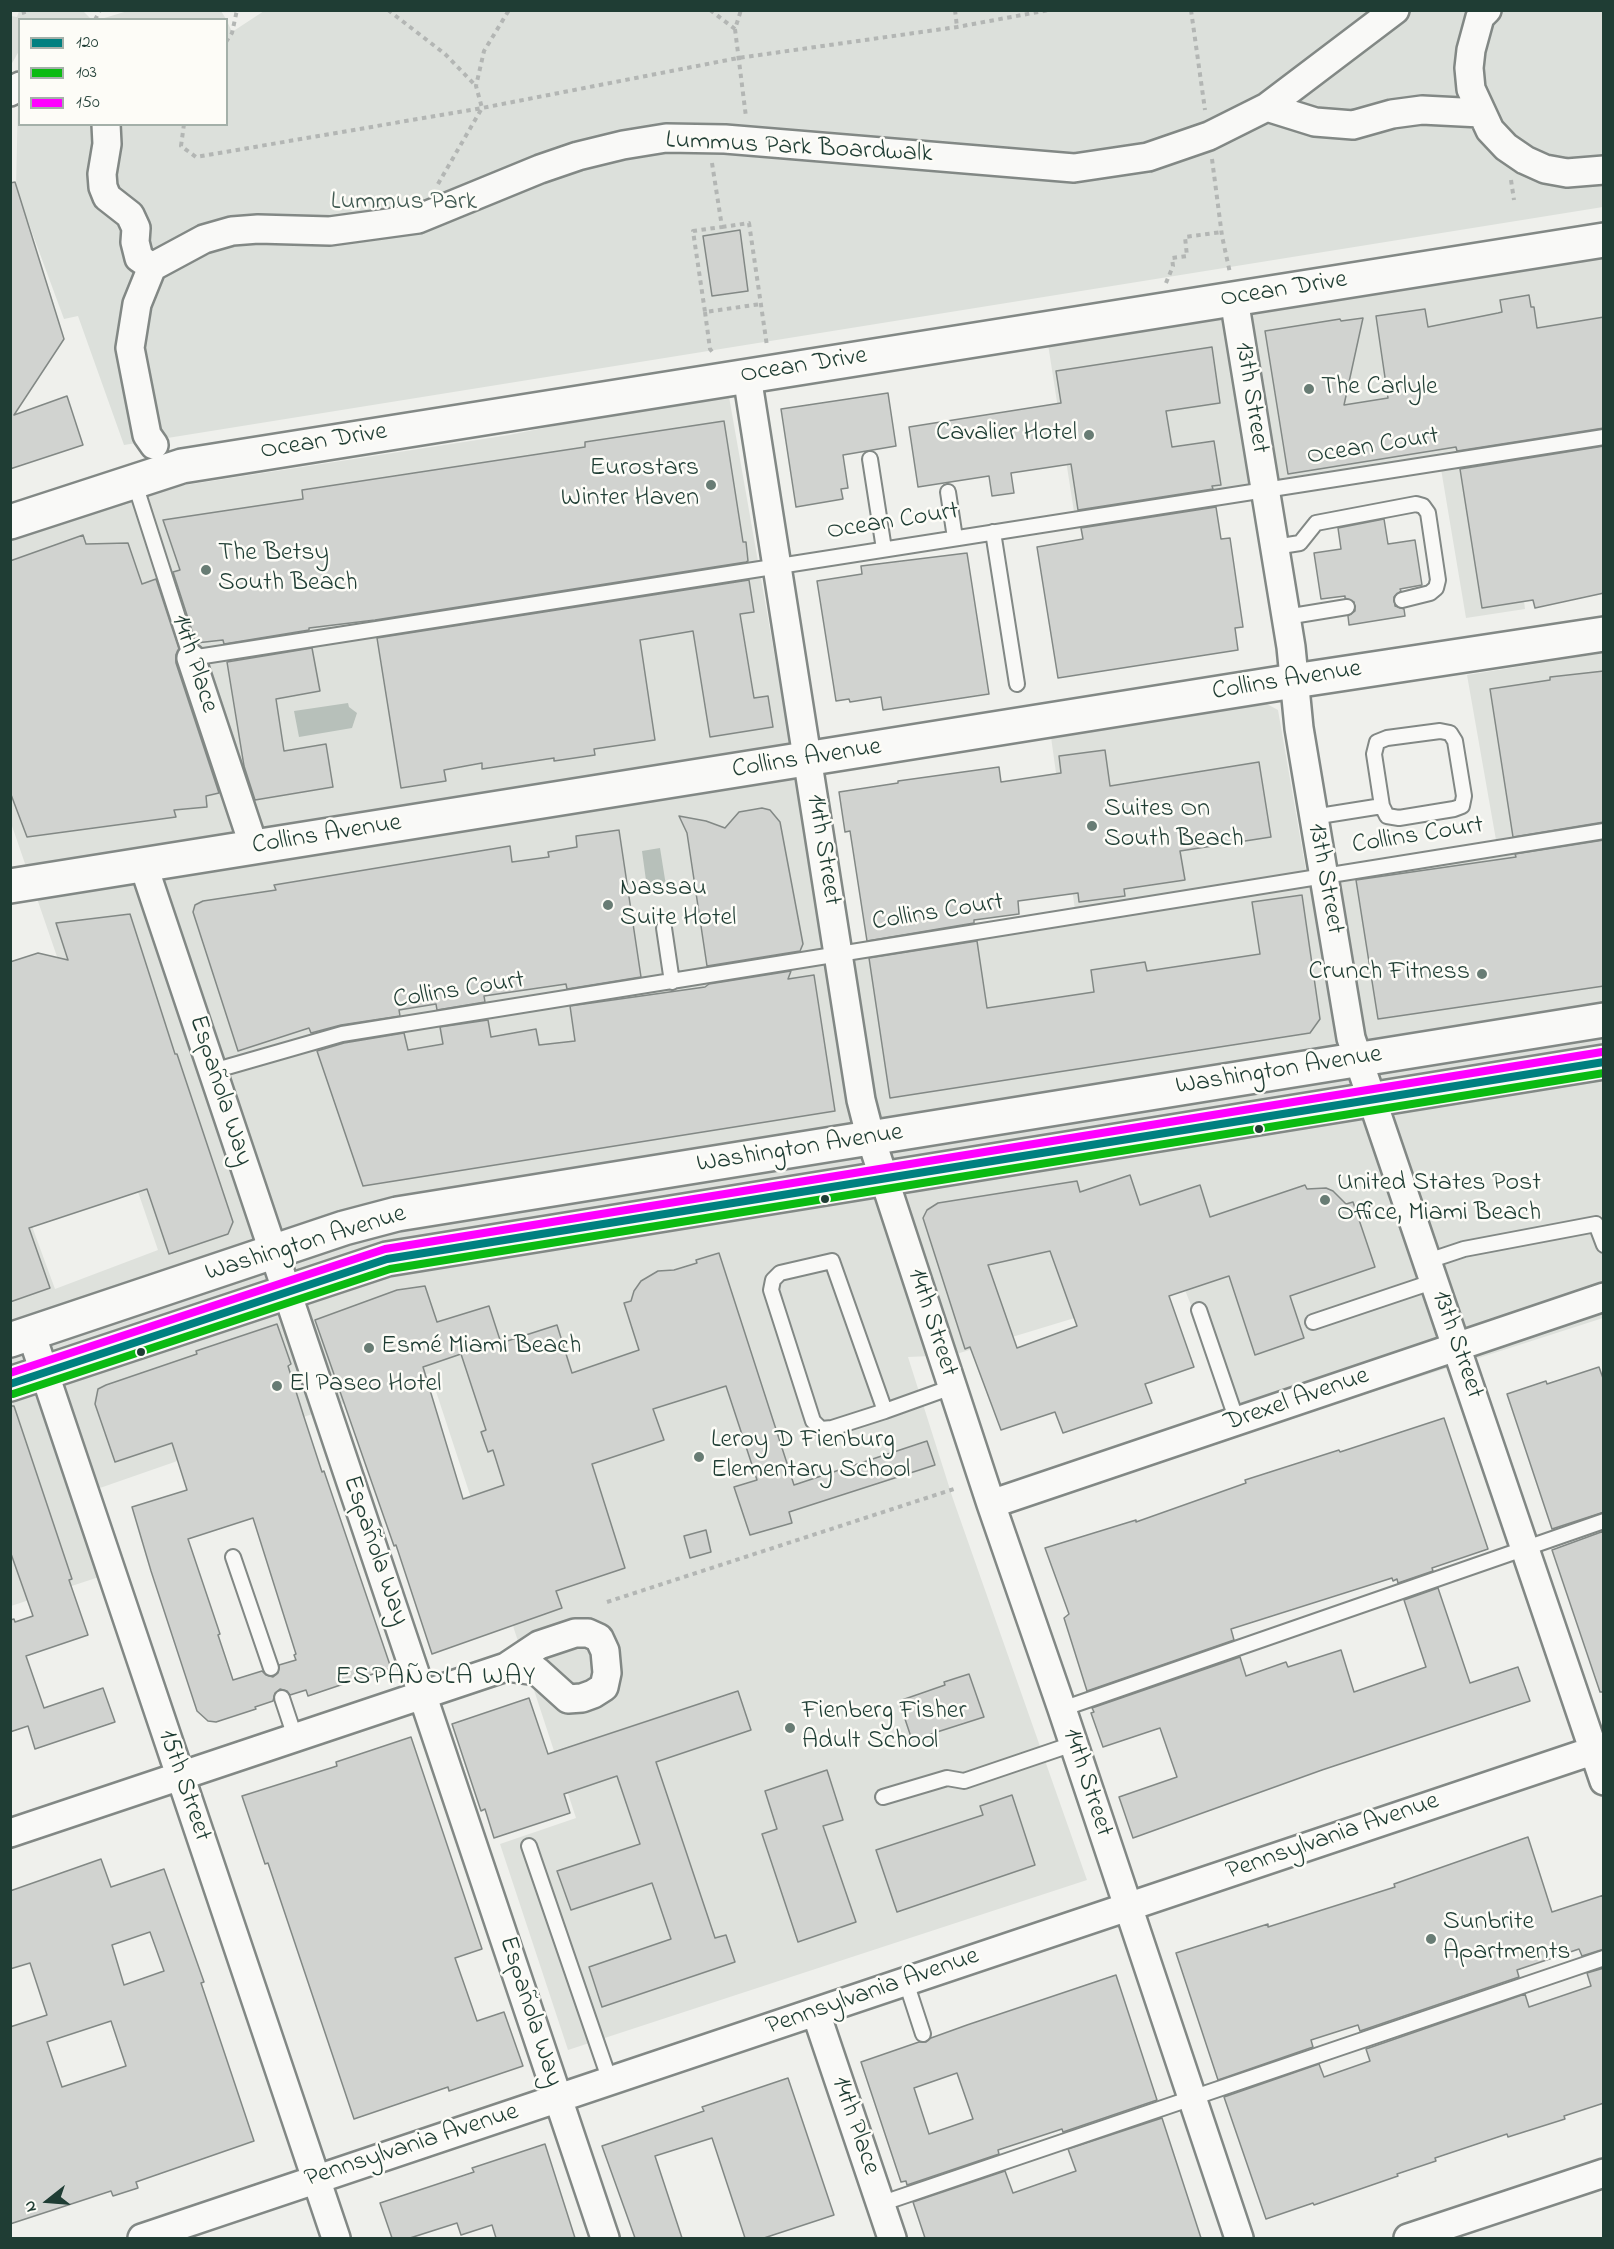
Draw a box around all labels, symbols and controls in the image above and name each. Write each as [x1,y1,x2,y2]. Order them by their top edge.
legend [18,18,228,126]
text: 120 [76,30,98,56]
text: 103 [76,60,97,86]
text: 150 [76,90,100,116]
street label: Lummus Park Boardwalk [665,126,933,172]
park label: Lummus Park [331,188,477,220]
street label: Ocean Drive [1218,266,1350,316]
street label: 13th Street [1226,340,1274,456]
street label: Ocean Drive [738,342,870,392]
place label: The Carlyle [1321,373,1438,405]
marker: The Carlyle [1302,382,1316,396]
street label: Ocean Drive [258,418,390,468]
place label: Cavalier Hotel [936,419,1077,451]
street label: Ocean Court [1305,422,1441,474]
marker: Cavalier Hotel [1082,428,1096,442]
place label: Eurostars Winter Haven [561,454,699,516]
marker: Eurostars Winter Haven [704,478,718,492]
street label: Ocean Court [825,497,961,549]
place label: The Betsy South Beach [218,539,358,600]
marker: The Betsy South Beach [199,563,213,577]
street label: 14th Place [162,611,224,717]
street label: Collins Avenue [1210,655,1364,709]
street label: Collins Avenue [730,733,884,787]
street label: 14th Street [798,792,846,908]
place label: Suites On South Beach [1104,795,1244,856]
street label: Collins Avenue [250,809,404,863]
street label: Collins Court [1350,811,1486,863]
marker: Suites On South Beach [1085,819,1099,833]
street label: 13th Street [1299,821,1349,937]
place label: Nassau Suite Hotel [620,874,736,936]
street label: Collins Court [870,888,1006,940]
marker: Nassau Suite Hotel [601,898,615,912]
place label: Crunch Fitness [1308,958,1470,990]
street label: Collins Court [391,966,527,1018]
marker: Crunch Fitness [1475,967,1489,981]
street label: Española Way [180,1012,258,1170]
street label: Washington Avenue [1174,1040,1384,1104]
street label: Washington Avenue [695,1118,905,1182]
unlabelled marker [1253,1123,1265,1135]
place label: United States Post Office, Miami Beach [1337,1169,1541,1230]
unlabelled marker [819,1193,831,1205]
marker: United States Post Office, Miami Beach [1318,1193,1332,1207]
street label: Washington Avenue [202,1200,410,1290]
street label: 14th Street [899,1265,963,1381]
street label: 13th Street [1423,1287,1489,1403]
place label: Esmé Miami Beach [381,1332,581,1364]
marker: Esmé Miami Beach [362,1341,376,1355]
unlabelled marker [135,1346,147,1358]
street label: Drexel Avenue [1221,1362,1373,1440]
place label: El Paseo Hotel [289,1370,441,1402]
marker: El Paseo Hotel [270,1379,284,1393]
place label: Leroy D Fienburg Elementary School [711,1426,910,1488]
marker: Leroy D Fienburg Elementary School [692,1450,706,1464]
street label: Española Way [334,1472,414,1630]
district label: ESPAÑOLA WAY [335,1663,537,1695]
place label: Fienberg Fisher Adult School [802,1697,966,1758]
marker: Fienberg Fisher Adult School [783,1721,797,1735]
street label: 14th Street [1054,1725,1118,1841]
street label: 15th Street [149,1726,217,1846]
street label: Pennsylvania Avenue [1223,1787,1443,1889]
place label: Sunbrite Apartments [1443,1908,1571,1970]
marker: Sunbrite Apartments [1424,1932,1438,1946]
street label: Española Way [490,1933,568,2091]
street label: Pennsylvania Avenue [763,1942,983,2044]
street label: 14th Place [823,2073,885,2179]
street label: Pennsylvania Avenue [301,2098,523,2196]
north arrow [18,2171,78,2231]
text: N [18,2198,44,2215]

